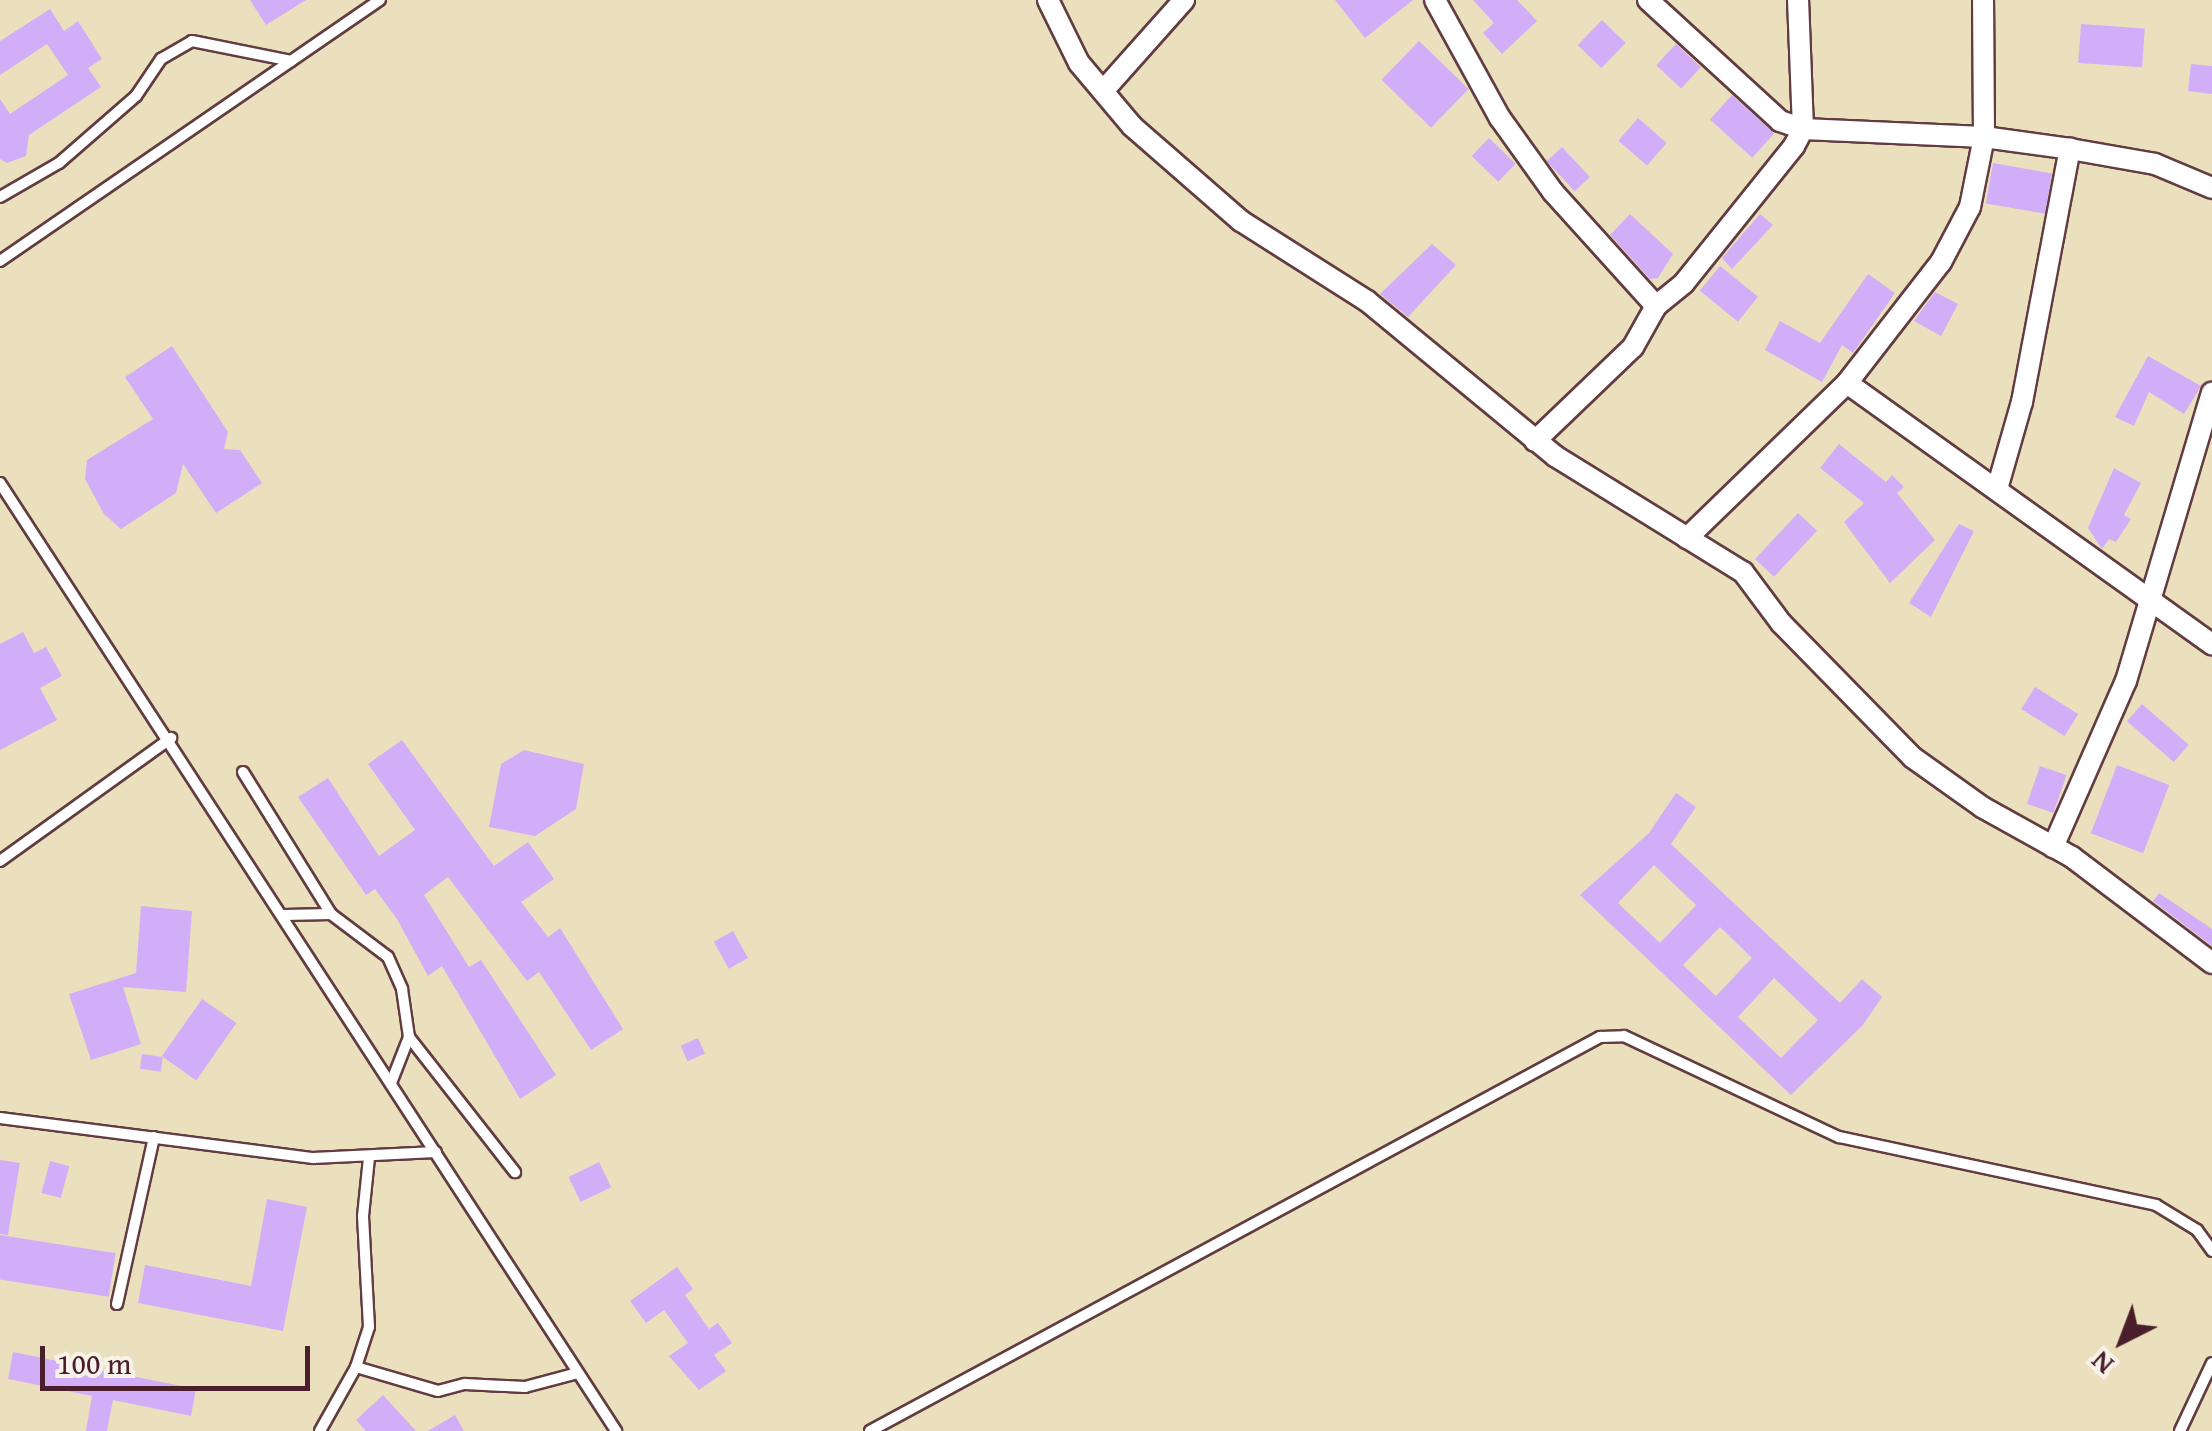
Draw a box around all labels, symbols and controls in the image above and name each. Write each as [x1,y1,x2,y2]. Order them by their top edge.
north arrow [2072,1291,2172,1391]
scale bar [45,1326,315,1388]
text: 100 m [57,1341,131,1385]
text: N [2081,1342,2122,1385]

